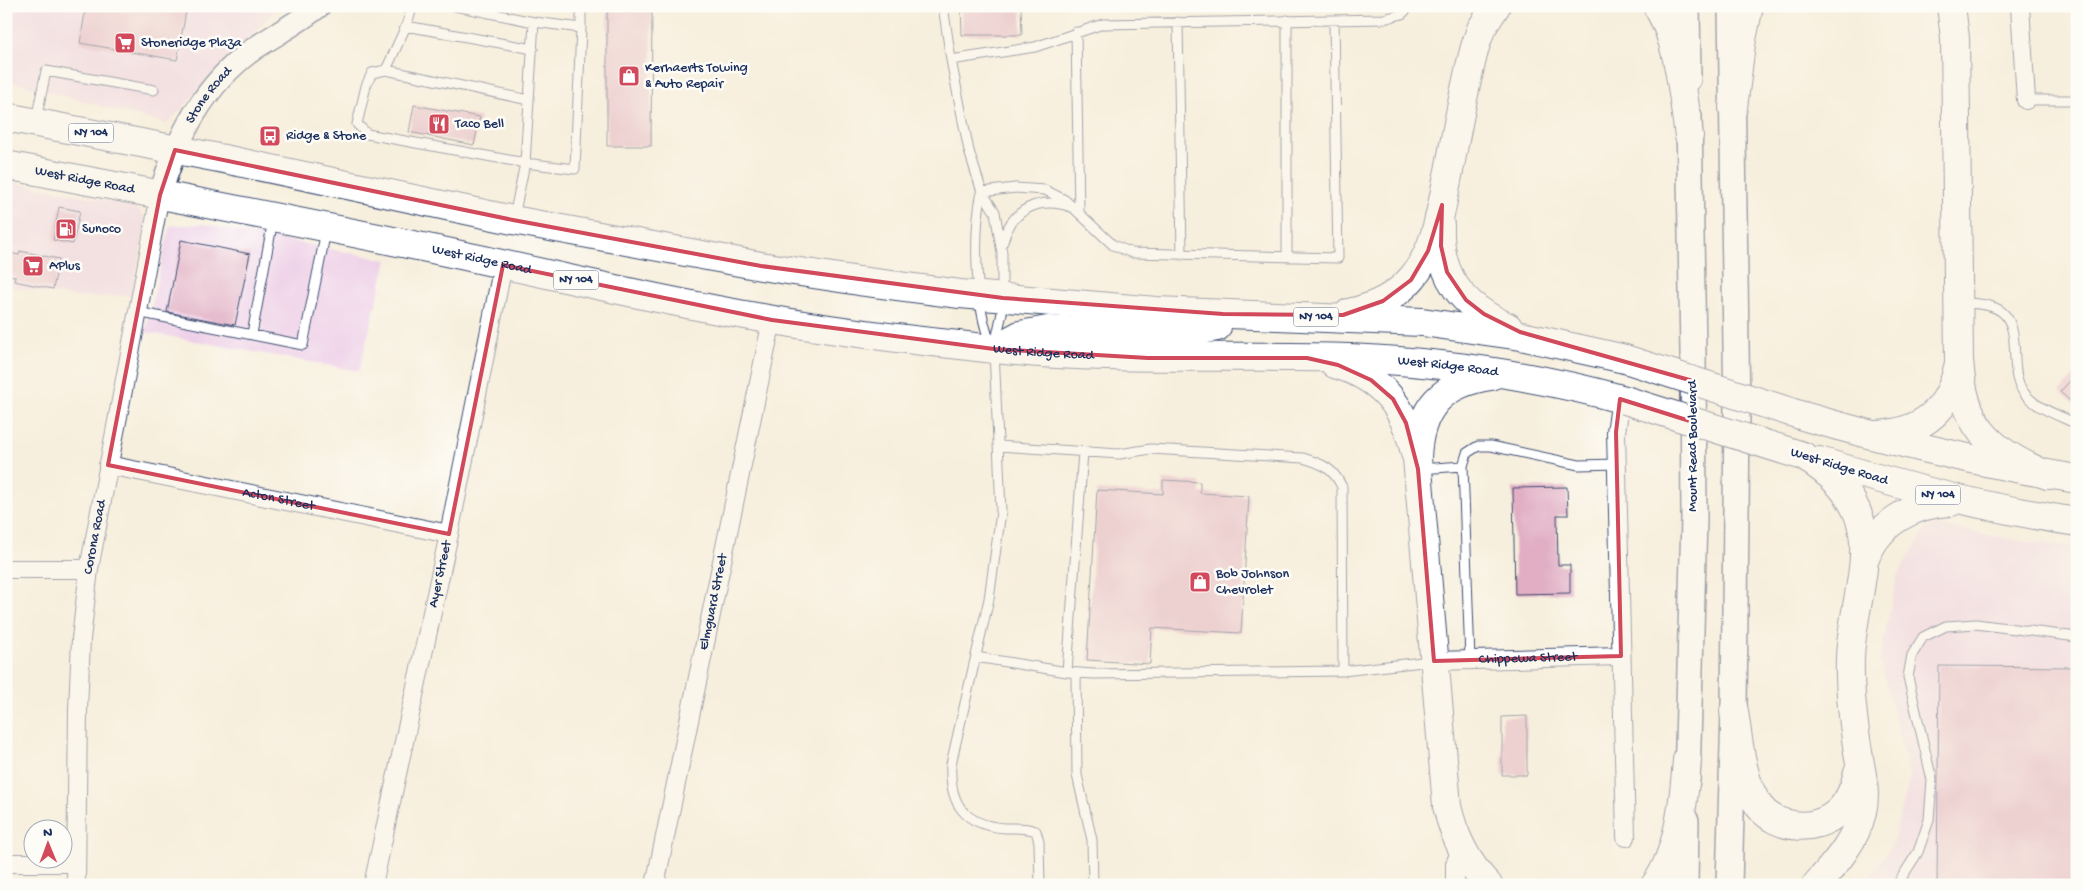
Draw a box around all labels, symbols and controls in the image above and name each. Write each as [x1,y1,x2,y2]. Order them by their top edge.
supermarket icon: Stoneridge Plaza [113,31,137,55]
place label: Stoneridge Plaza [141,35,243,52]
place label: Kerhaerts Towing & Auto Repair [645,60,748,93]
street label: Stone Road [182,62,237,127]
shop icon: Kerhaerts Towing & Auto Repair [617,64,641,88]
restaurant icon: Taco Bell [427,112,451,136]
place label: Taco Bell [454,116,504,133]
road number: NY 104 [68,124,114,142]
bus stop icon: Ridge & Stone [258,124,282,148]
place label: Ridge & Stone [286,128,367,145]
street label: West Ridge Road [33,162,138,199]
fuel station icon: Sunoco [54,217,78,241]
place label: Sunoco [82,221,121,238]
street label: West Ridge Road [431,241,535,279]
supermarket icon: APlus [21,254,45,278]
place label: APlus [49,258,81,275]
road number: NY 104 [554,270,598,290]
road number: NY 104 [1294,308,1338,326]
street label: West Ridge Road [992,340,1096,364]
street label: West Ridge Road [1397,352,1501,381]
street label: Mount Read Boulevard [1685,378,1702,512]
street label: West Ridge Road [1788,444,1891,490]
street label: Acton Street [241,484,317,515]
road number: NY 104 [1916,486,1960,504]
street label: Corona Road [80,497,111,575]
street label: Ayer Street [425,538,456,609]
street label: Elmguard Street [695,551,732,652]
place label: Bob Johnson Chevrolet [1215,566,1289,599]
shop icon: Bob Johnson Chevrolet [1188,570,1212,594]
street label: Chippewa Street [1478,649,1579,668]
north arrow [22,818,72,868]
text: N [43,825,53,842]

